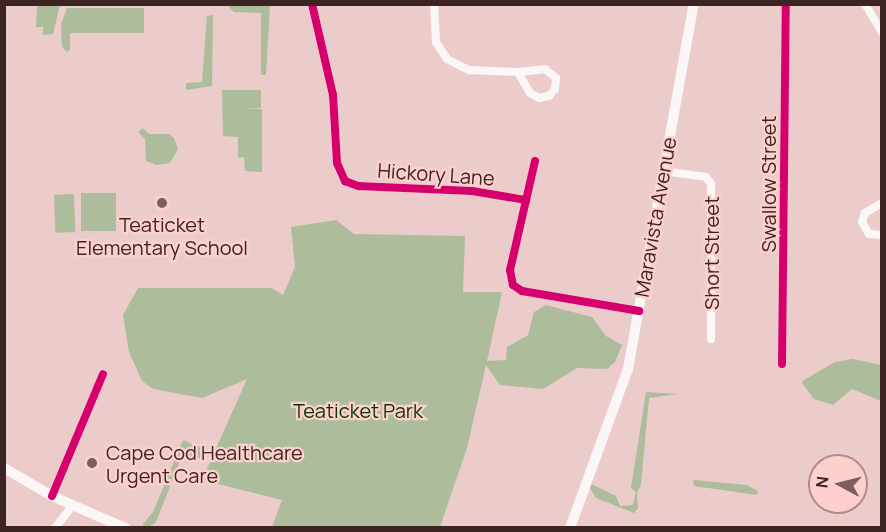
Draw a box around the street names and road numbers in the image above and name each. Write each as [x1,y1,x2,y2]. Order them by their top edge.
street label: Swallow Street [756,115,780,253]
street label: Maravista Avenue [629,135,681,299]
street label: Hickory Lane [377,158,495,190]
street label: Short Street [699,196,723,310]

